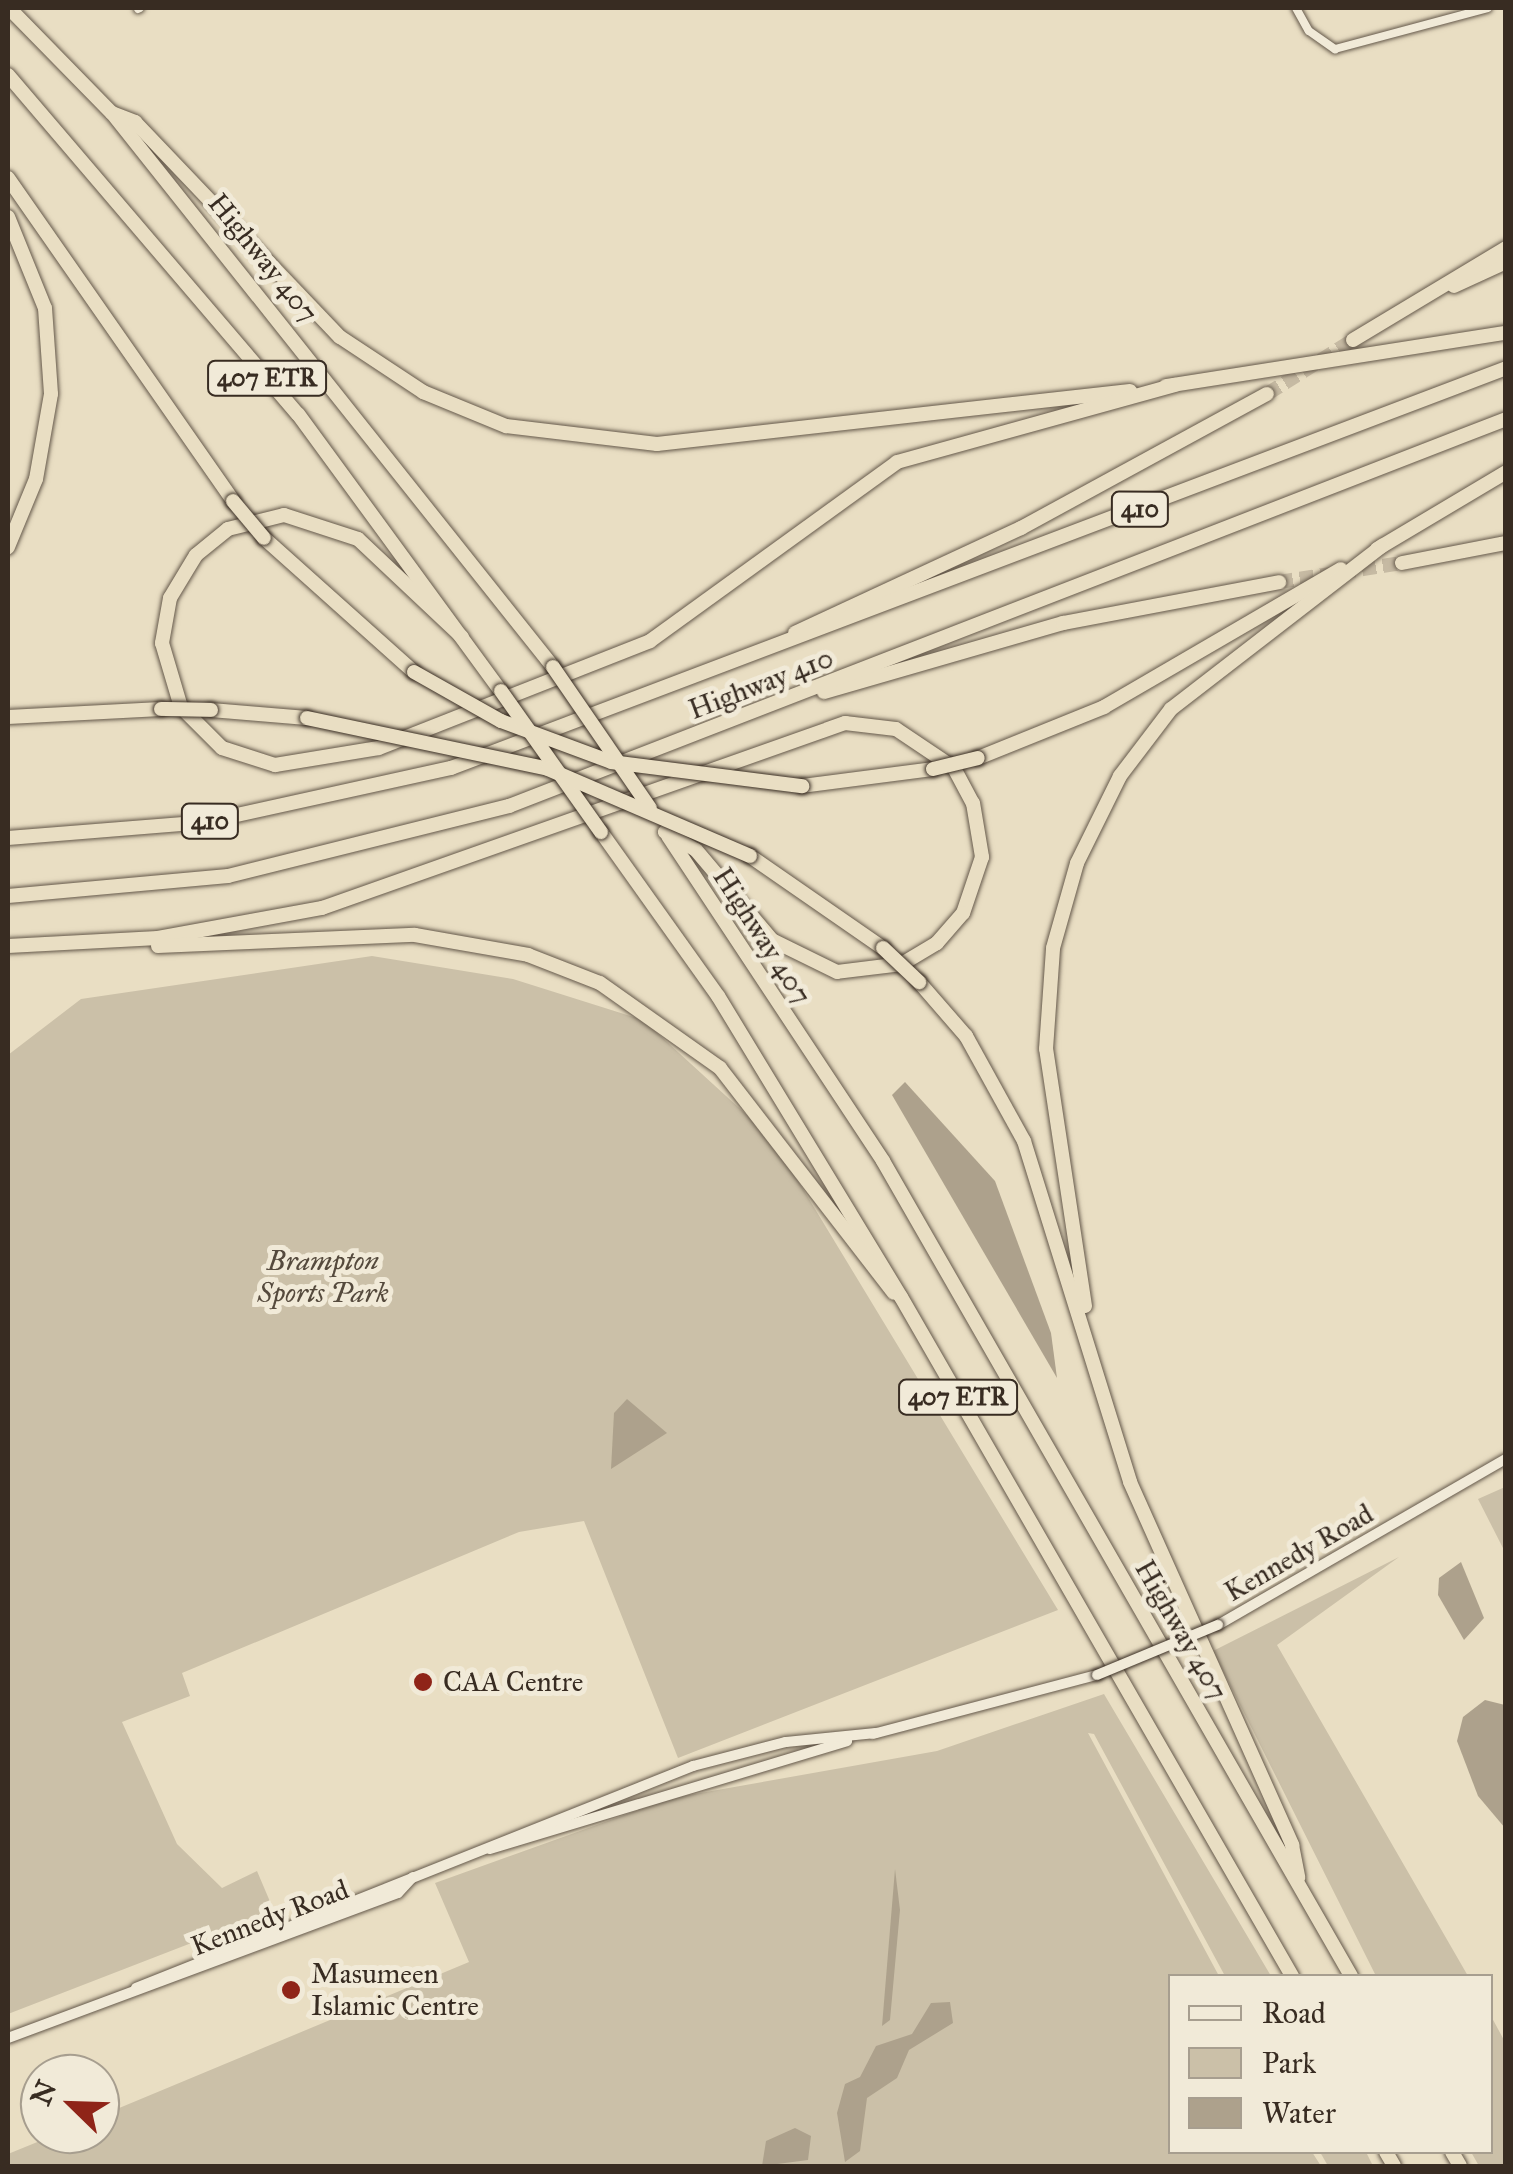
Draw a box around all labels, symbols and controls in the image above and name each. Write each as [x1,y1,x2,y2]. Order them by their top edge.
street label: Highway 407 [201,187,325,329]
road number: 407 ETR [207,358,327,398]
road number: 410 [1110,489,1170,529]
street label: Highway 410 [684,641,838,727]
road number: 410 [180,801,240,841]
street label: Highway 407 [705,861,819,1011]
park label: Brampton Sports Park [257,1244,389,1310]
road number: 407 ETR [898,1377,1018,1417]
street label: Kennedy Road [1219,1497,1379,1609]
street label: Highway 407 [1127,1554,1235,1706]
place label: CAA Centre [443,1665,583,1699]
marker: CAA Centre [412,1671,434,1693]
street label: Kennedy Road [187,1873,353,1963]
place label: Masumeen Islamic Centre [311,1957,479,2023]
legend [1168,1974,1493,2154]
marker: Masumeen Islamic Centre [280,1979,302,2001]
text: Road [1262,1995,1326,2031]
text: Park [1262,2045,1316,2081]
north arrow [20,2054,120,2154]
text: N [23,2075,65,2111]
text: Water [1262,2095,1336,2131]

